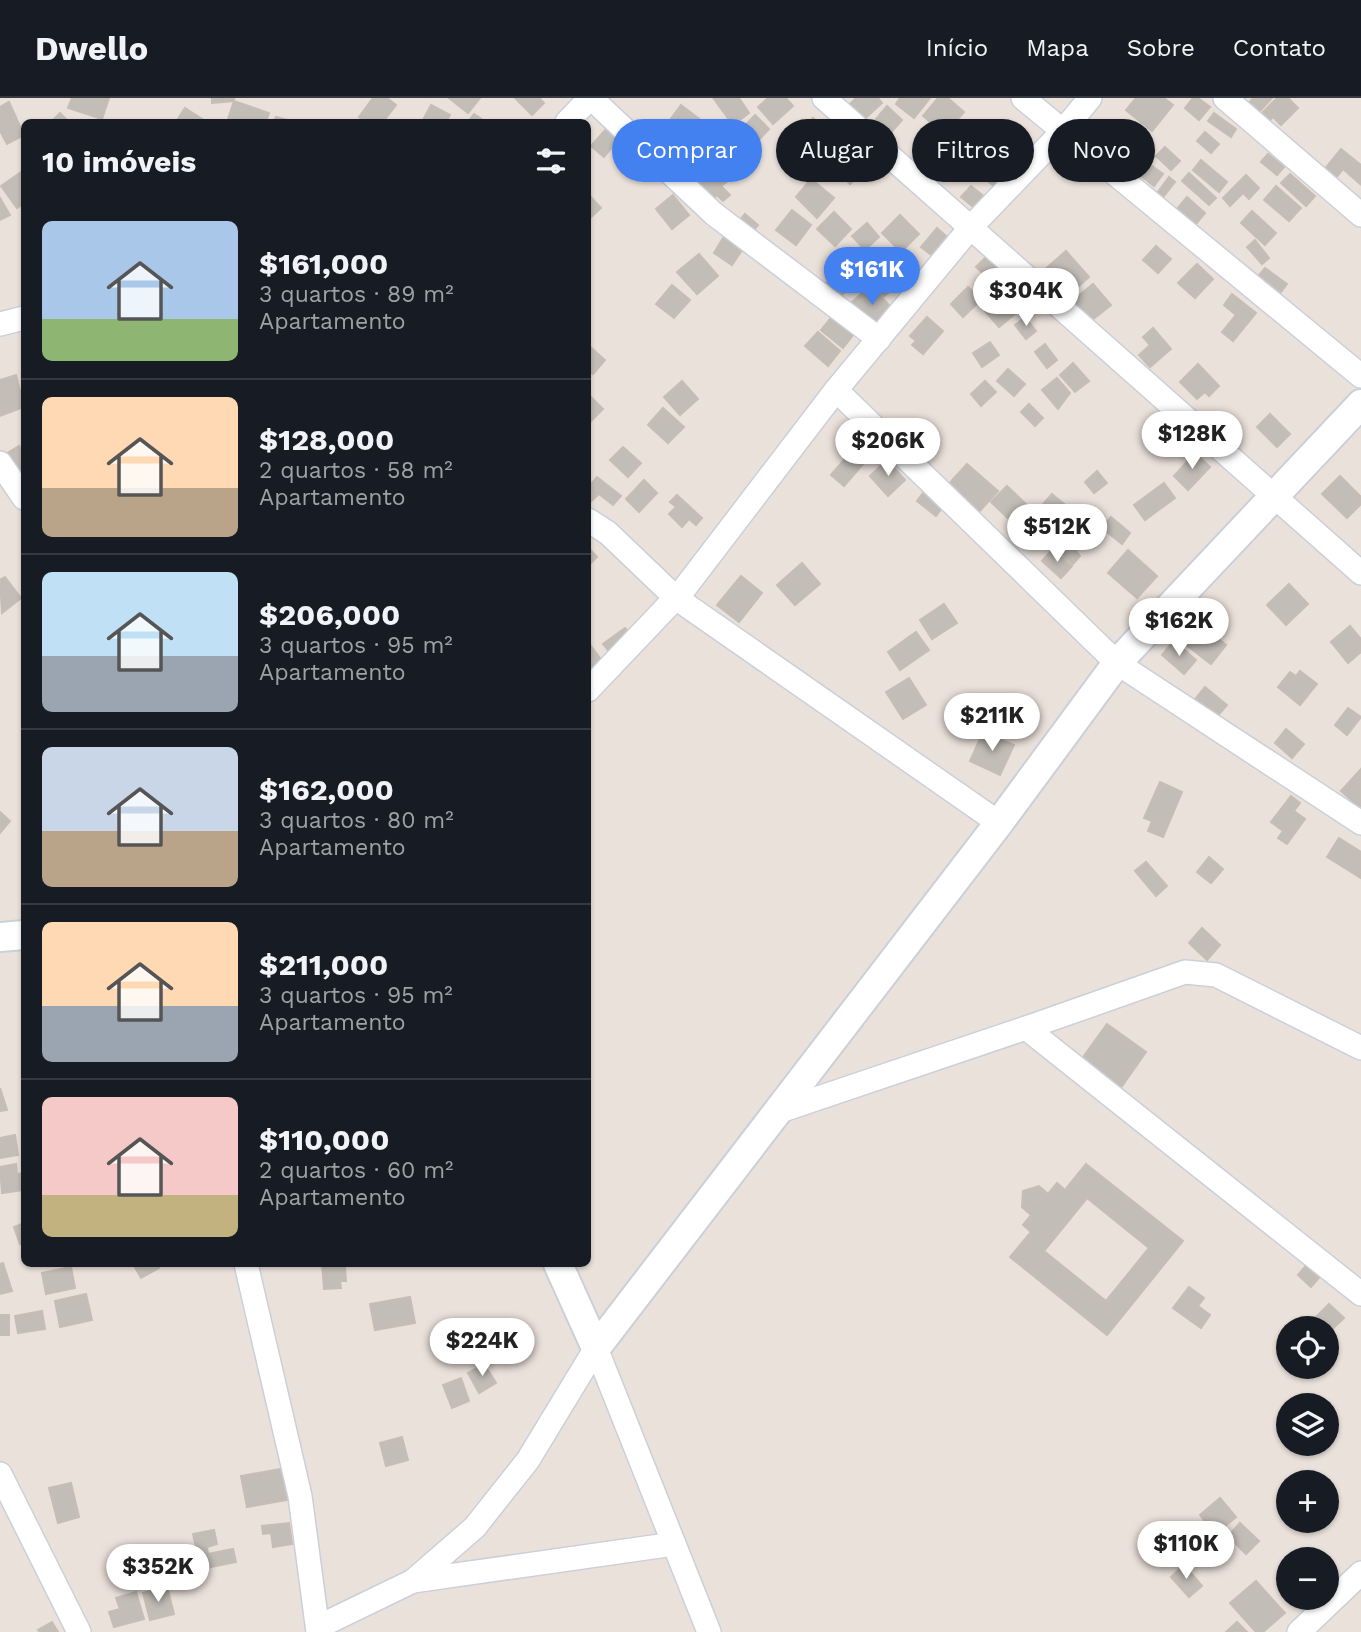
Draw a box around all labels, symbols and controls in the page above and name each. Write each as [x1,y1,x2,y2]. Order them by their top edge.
text: Dwello [35,29,148,68]
text: Início [926,34,988,62]
text: Mapa [1026,34,1089,62]
text: Sobre [1127,34,1195,62]
text: Contato [1233,34,1326,62]
chip: Comprar [612,119,762,182]
chip: Alugar [776,119,898,182]
chip: Filtros [912,119,1034,182]
chip: Novo [1048,119,1155,182]
icon: filters [532,142,570,180]
text: 10 imóveis [42,144,196,179]
text: $161,000 [259,246,388,281]
pin: $161K [823,248,921,307]
icon: home [98,249,182,333]
text: $161K [840,256,904,283]
pin: $304K [977,268,1075,328]
text: $304K [989,277,1063,304]
text: 3 quartos · 89 m² [259,281,454,308]
text: Apartamento [259,308,406,335]
pin: $128K [1143,412,1241,471]
pin: $206K [839,418,937,478]
text: $128K [1158,420,1226,447]
text: $128,000 [259,422,394,457]
icon: home [98,425,182,509]
text: $206K [851,427,925,454]
text: 2 quartos · 58 m² [259,457,453,484]
text: Apartamento [259,484,406,511]
pin: $512K [1008,504,1106,564]
text: $512K [1023,513,1091,540]
text: $206,000 [259,597,400,632]
pin: $162K [1130,598,1228,658]
icon: home [98,600,182,684]
text: $162K [1145,607,1213,634]
text: 3 quartos · 95 m² [259,632,453,659]
text: Apartamento [259,659,406,686]
pin: $211K [943,694,1041,753]
text: $211K [960,702,1024,729]
text: $162,000 [259,772,394,807]
icon: home [98,775,182,859]
text: 3 quartos · 80 m² [259,807,454,834]
text: Apartamento [259,834,406,861]
text: $211,000 [259,947,388,982]
icon: home [98,950,182,1034]
text: 3 quartos · 95 m² [259,982,453,1009]
text: Apartamento [259,1009,406,1036]
text: $110,000 [259,1122,390,1157]
icon: home [98,1125,182,1209]
text: 2 quartos · 60 m² [259,1157,453,1184]
text: Apartamento [259,1184,406,1211]
map controls [1276,1316,1339,1610]
button: locate [1276,1316,1339,1379]
pin: $224K [433,1318,531,1378]
text: $224K [446,1327,518,1354]
button: layers [1276,1393,1339,1456]
button: + [1276,1470,1339,1533]
pin: $110K [1137,1522,1235,1581]
text: $110K [1153,1530,1219,1557]
pin: $352K [109,1544,207,1604]
button: − [1276,1547,1339,1610]
text: $352K [122,1553,194,1580]

